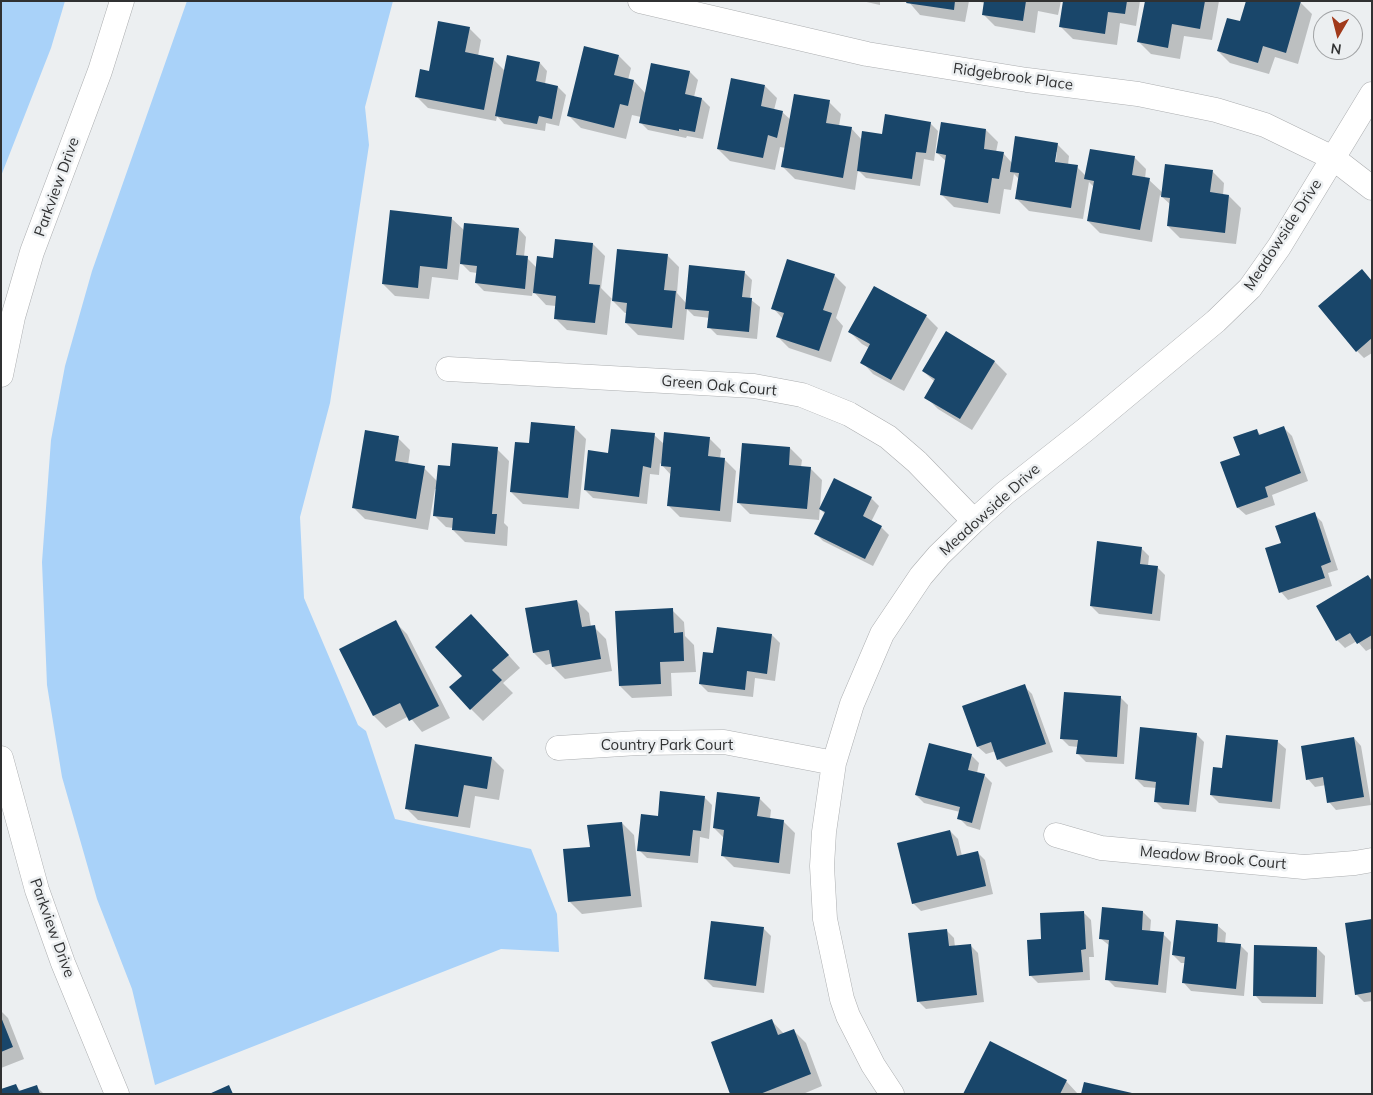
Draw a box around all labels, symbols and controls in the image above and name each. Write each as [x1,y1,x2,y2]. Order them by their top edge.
north arrow [1313,10,1363,60]
text: N [1330,39,1343,59]
street label: Ridgebrook Place [952,60,1074,94]
street label: Parkview Drive [31,135,83,239]
street label: Meadowside Drive [1240,176,1326,294]
street label: Green Oak Court [661,372,777,400]
street label: Meadowside Drive [936,460,1044,560]
street label: Country Park Court [601,736,733,754]
street label: Meadow Brook Court [1139,843,1287,873]
street label: Parkview Drive [26,876,78,980]

